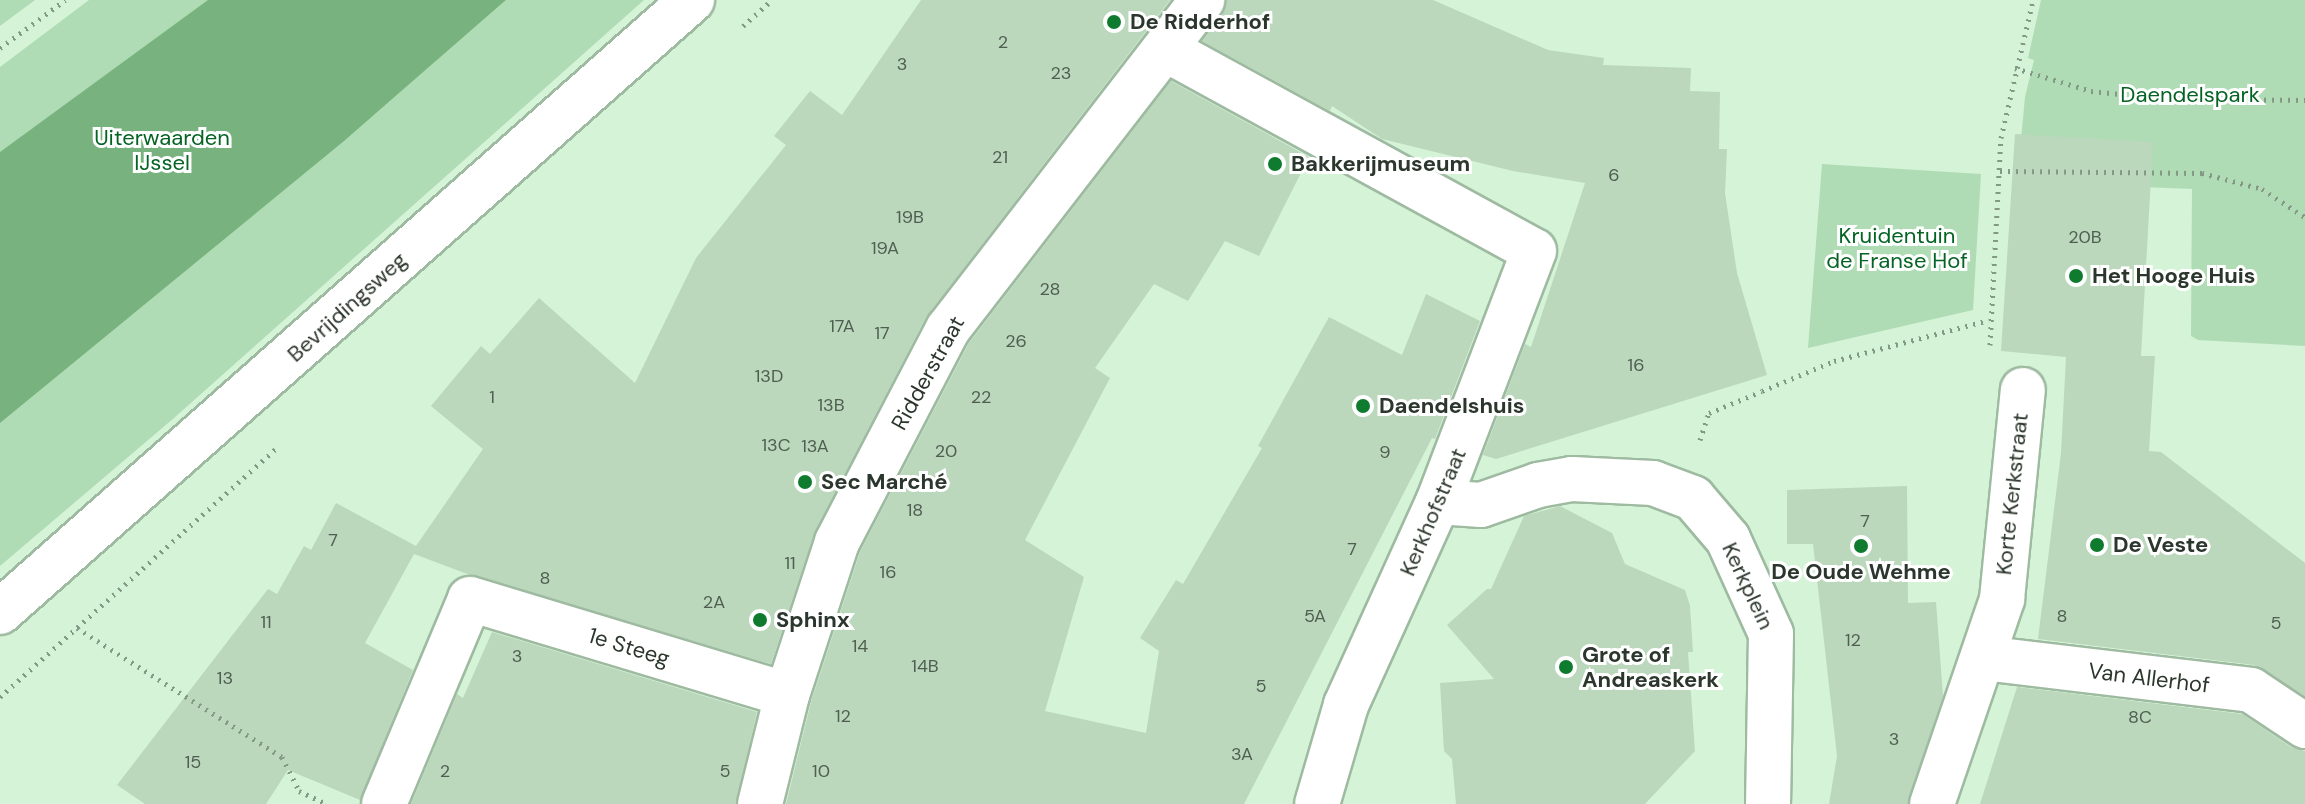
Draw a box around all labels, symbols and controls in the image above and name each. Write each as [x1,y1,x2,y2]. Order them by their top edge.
place label: De Ridderhof [1130,9,1270,35]
marker: De Ridderhof [1105,13,1123,31]
house number: 2 [998,31,1008,53]
house number: 3 [897,53,907,75]
house number: 23 [1050,62,1072,84]
park label: Daendelspark [2120,82,2260,108]
park label: Uiterwaarden IJssel [94,124,230,176]
house number: 21 [992,146,1008,168]
place label: Bakkerijmuseum [1291,151,1470,177]
marker: Bakkerijmuseum [1266,155,1284,173]
house number: 6 [1608,164,1620,186]
house number: 19B [896,206,924,228]
park label: Kruidentuin de Franse Hof [1826,222,1968,274]
house number: 20B [2068,226,2102,248]
house number: 19A [871,237,899,259]
street label: Bevrijdingsweg [282,247,412,367]
place label: Het Hooge Huis [2092,263,2255,289]
marker: Het Hooge Huis [2067,267,2085,285]
house number: 28 [1039,278,1061,300]
street label: Ridderstraat [886,311,970,435]
house number: 17A [829,315,855,337]
house number: 17 [874,322,890,344]
house number: 26 [1005,330,1027,352]
house number: 16 [1628,354,1644,376]
house number: 13D [755,365,783,387]
house number: 1 [489,386,495,408]
house number: 22 [971,386,991,408]
place label: Daendelshuis [1379,393,1524,419]
house number: 13B [817,394,845,416]
marker: Daendelshuis [1354,397,1372,415]
street label: Korte Kerkstraat [1990,412,2034,576]
house number: 13C [761,434,791,456]
house number: 13A [801,435,829,457]
house number: 20 [935,440,957,462]
house number: 9 [1379,441,1391,463]
street label: Kerkhofstraat [1394,444,1472,580]
place label: Sec Marché [821,469,947,495]
marker: Sec Marché [796,473,814,491]
house number: 18 [907,499,923,521]
house number: 7 [1860,510,1870,532]
house number: 7 [328,529,338,551]
place label: De Veste [2113,532,2208,558]
marker: De Veste [2088,536,2106,554]
marker: De Oude Wehme [1852,537,1870,555]
house number: 7 [1347,538,1357,560]
street label: Kerkplein [1716,538,1780,634]
house number: 11 [784,552,796,574]
place label: De Oude Wehme [1771,559,1951,585]
house number: 16 [880,561,896,583]
house number: 8 [540,567,550,589]
house number: 2A [703,591,725,613]
house number: 5A [1304,605,1326,627]
house number: 8 [2057,605,2067,627]
place label: Sphinx [776,607,849,633]
house number: 11 [260,611,272,633]
marker: Sphinx [751,611,769,629]
house number: 5 [2271,612,2281,634]
street label: 1e Steeg [585,622,673,672]
house number: 12 [1845,629,1861,651]
house number: 14 [852,635,868,657]
place label: Grote of Andreaskerk [1582,641,1719,692]
house number: 3 [512,645,522,667]
house number: 14B [911,655,939,677]
street label: Van Allerhof [2087,657,2211,699]
marker: Grote of Andreaskerk [1557,658,1575,676]
house number: 13 [217,667,233,689]
house number: 5 [1256,675,1266,697]
house number: 12 [835,705,851,727]
house number: 8C [2128,706,2152,728]
house number: 3 [1889,728,1899,750]
house number: 3A [1231,743,1253,765]
house number: 15 [185,751,201,773]
house number: 2 [440,760,450,782]
house number: 5 [720,760,730,782]
house number: 10 [812,760,830,782]

